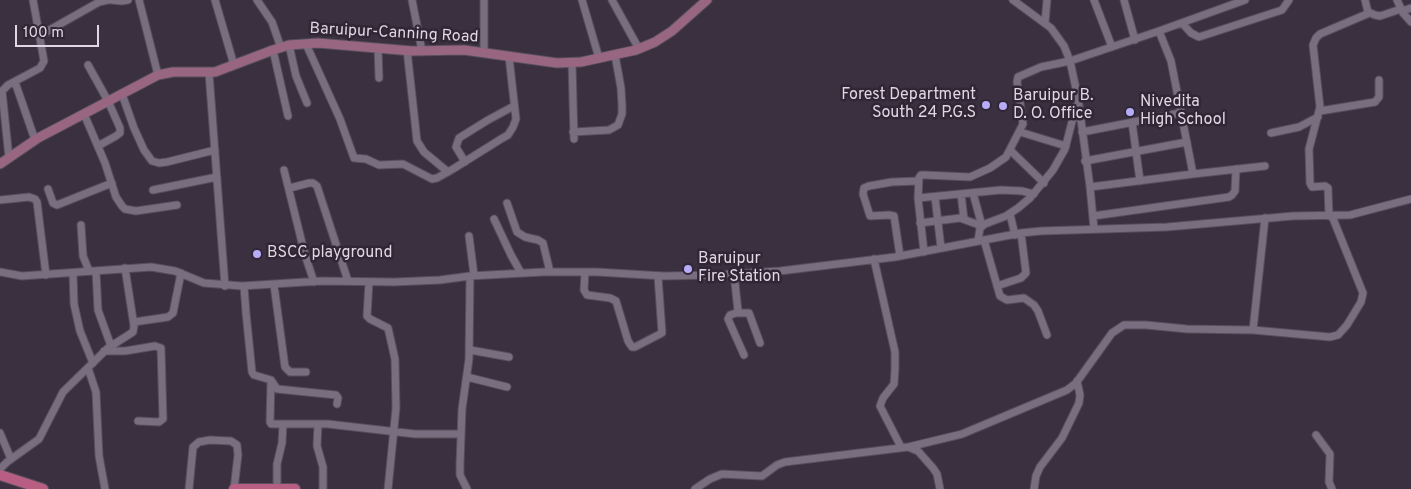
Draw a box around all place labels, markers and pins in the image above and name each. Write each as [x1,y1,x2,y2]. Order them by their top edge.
place label: Forest Department South 24 P.G.S [841,86,976,124]
place label: Baruipur B. D. O. Office [1013,87,1094,125]
place label: Nivedita High School [1140,93,1226,131]
marker: Forest Department South 24 P.G.S [980,99,992,111]
marker: Baruipur B. D. O. Office [997,100,1009,112]
marker: Nivedita High School [1124,106,1136,118]
place label: BSCC playground [267,244,393,264]
marker: BSCC playground [251,248,263,260]
place label: Baruipur Fire Station [698,250,780,288]
marker: Baruipur Fire Station [682,263,694,275]

